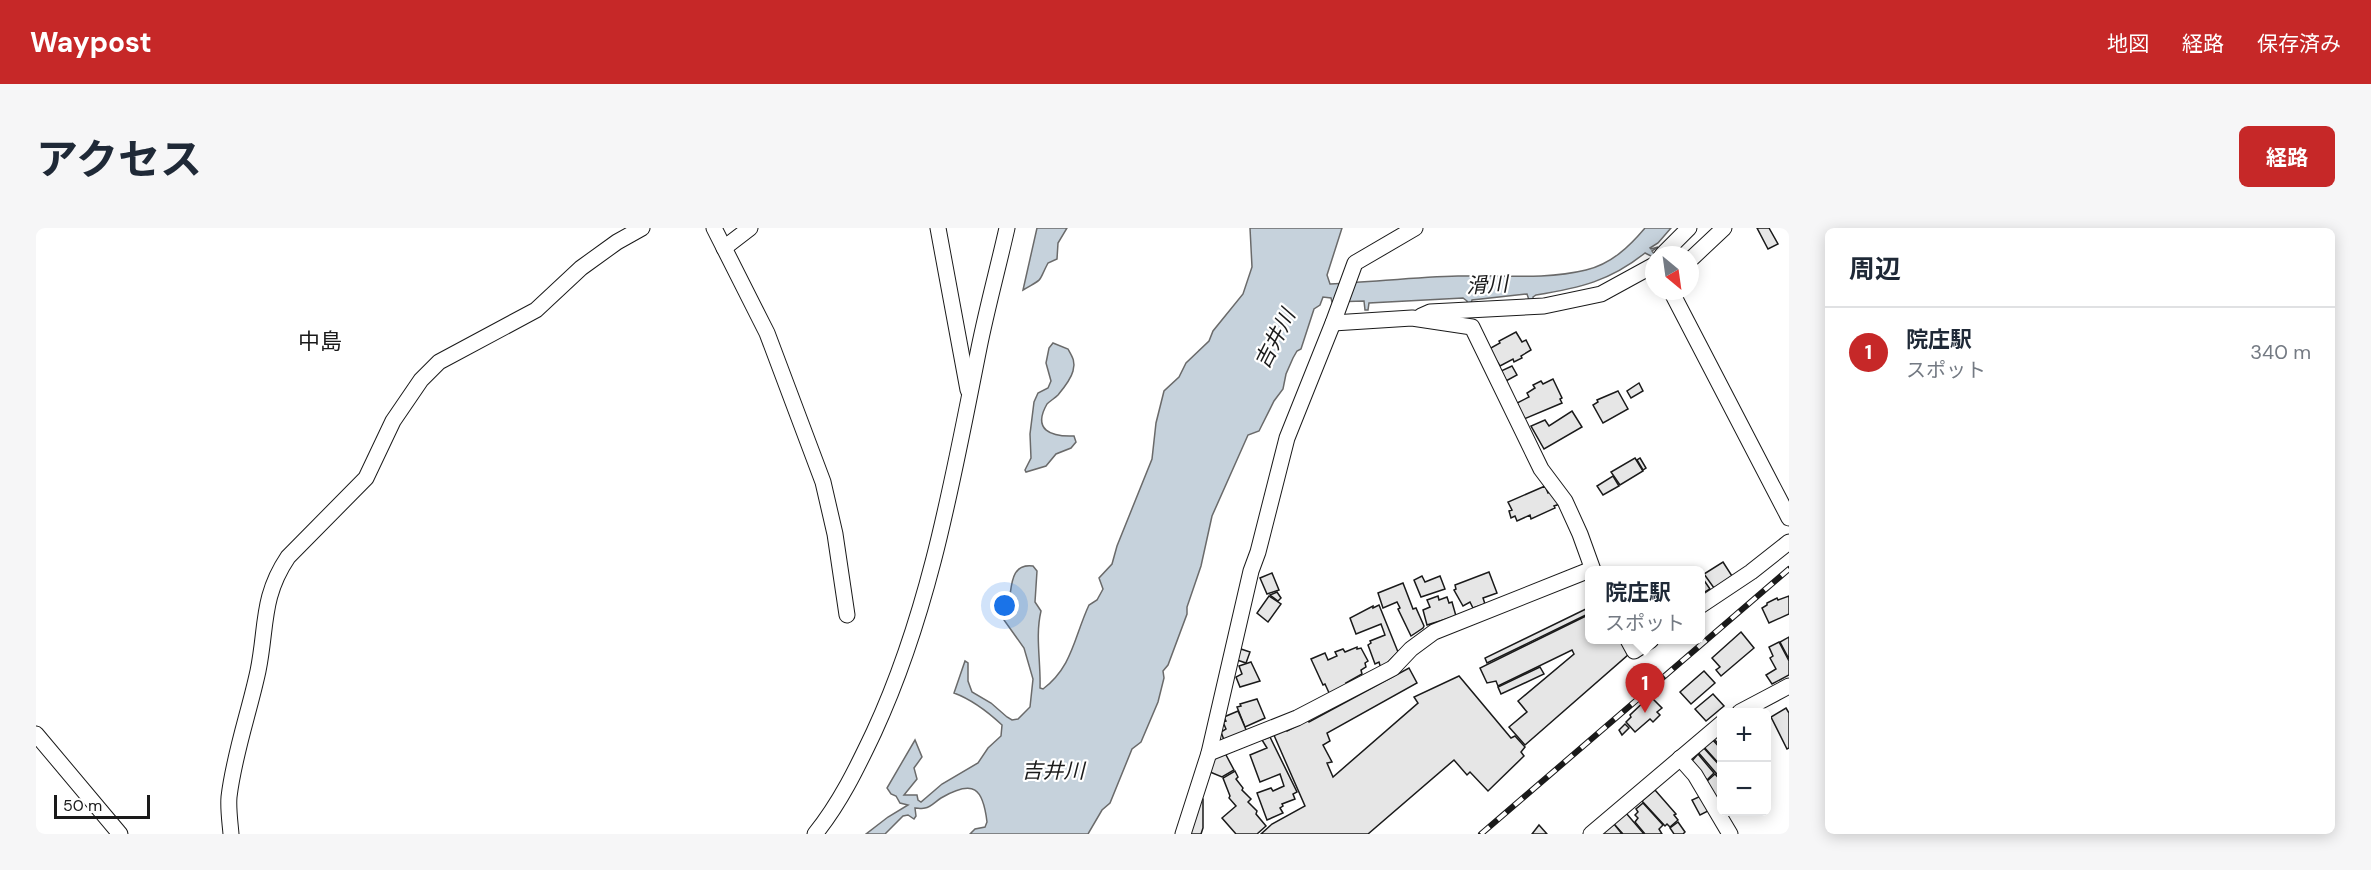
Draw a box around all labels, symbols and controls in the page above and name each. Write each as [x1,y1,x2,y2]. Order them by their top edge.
text: Waypost [30,24,152,61]
text: 地図 [2107,30,2149,58]
text: 経路 [2182,30,2224,58]
text: 保存済み [2257,30,2341,58]
button: 経路 [2239,126,2335,187]
text: アクセス [36,132,202,187]
north arrow [1645,246,1699,300]
text: 周辺 [1849,252,1901,286]
water label: 滑川 [1465,270,1511,300]
water label: 吉井川 [1248,303,1303,373]
text: 院庄駅 [1906,325,1972,354]
district label: 中島 [298,327,342,356]
text: 1 [1865,339,1872,365]
text: 340 m [2250,339,2311,365]
text: スポット [1906,357,1986,383]
popup [1585,566,1705,644]
text: 院庄駅 [1605,578,1671,607]
your location [990,591,1019,620]
text: スポット [1605,610,1685,636]
pin: 1 [1626,664,1664,713]
map controls [1717,708,1771,816]
button: + [1717,708,1771,762]
water label: 吉井川 [1022,757,1086,785]
button: − [1717,762,1771,816]
scale bar [54,792,150,820]
text: 50 m [63,795,102,816]

